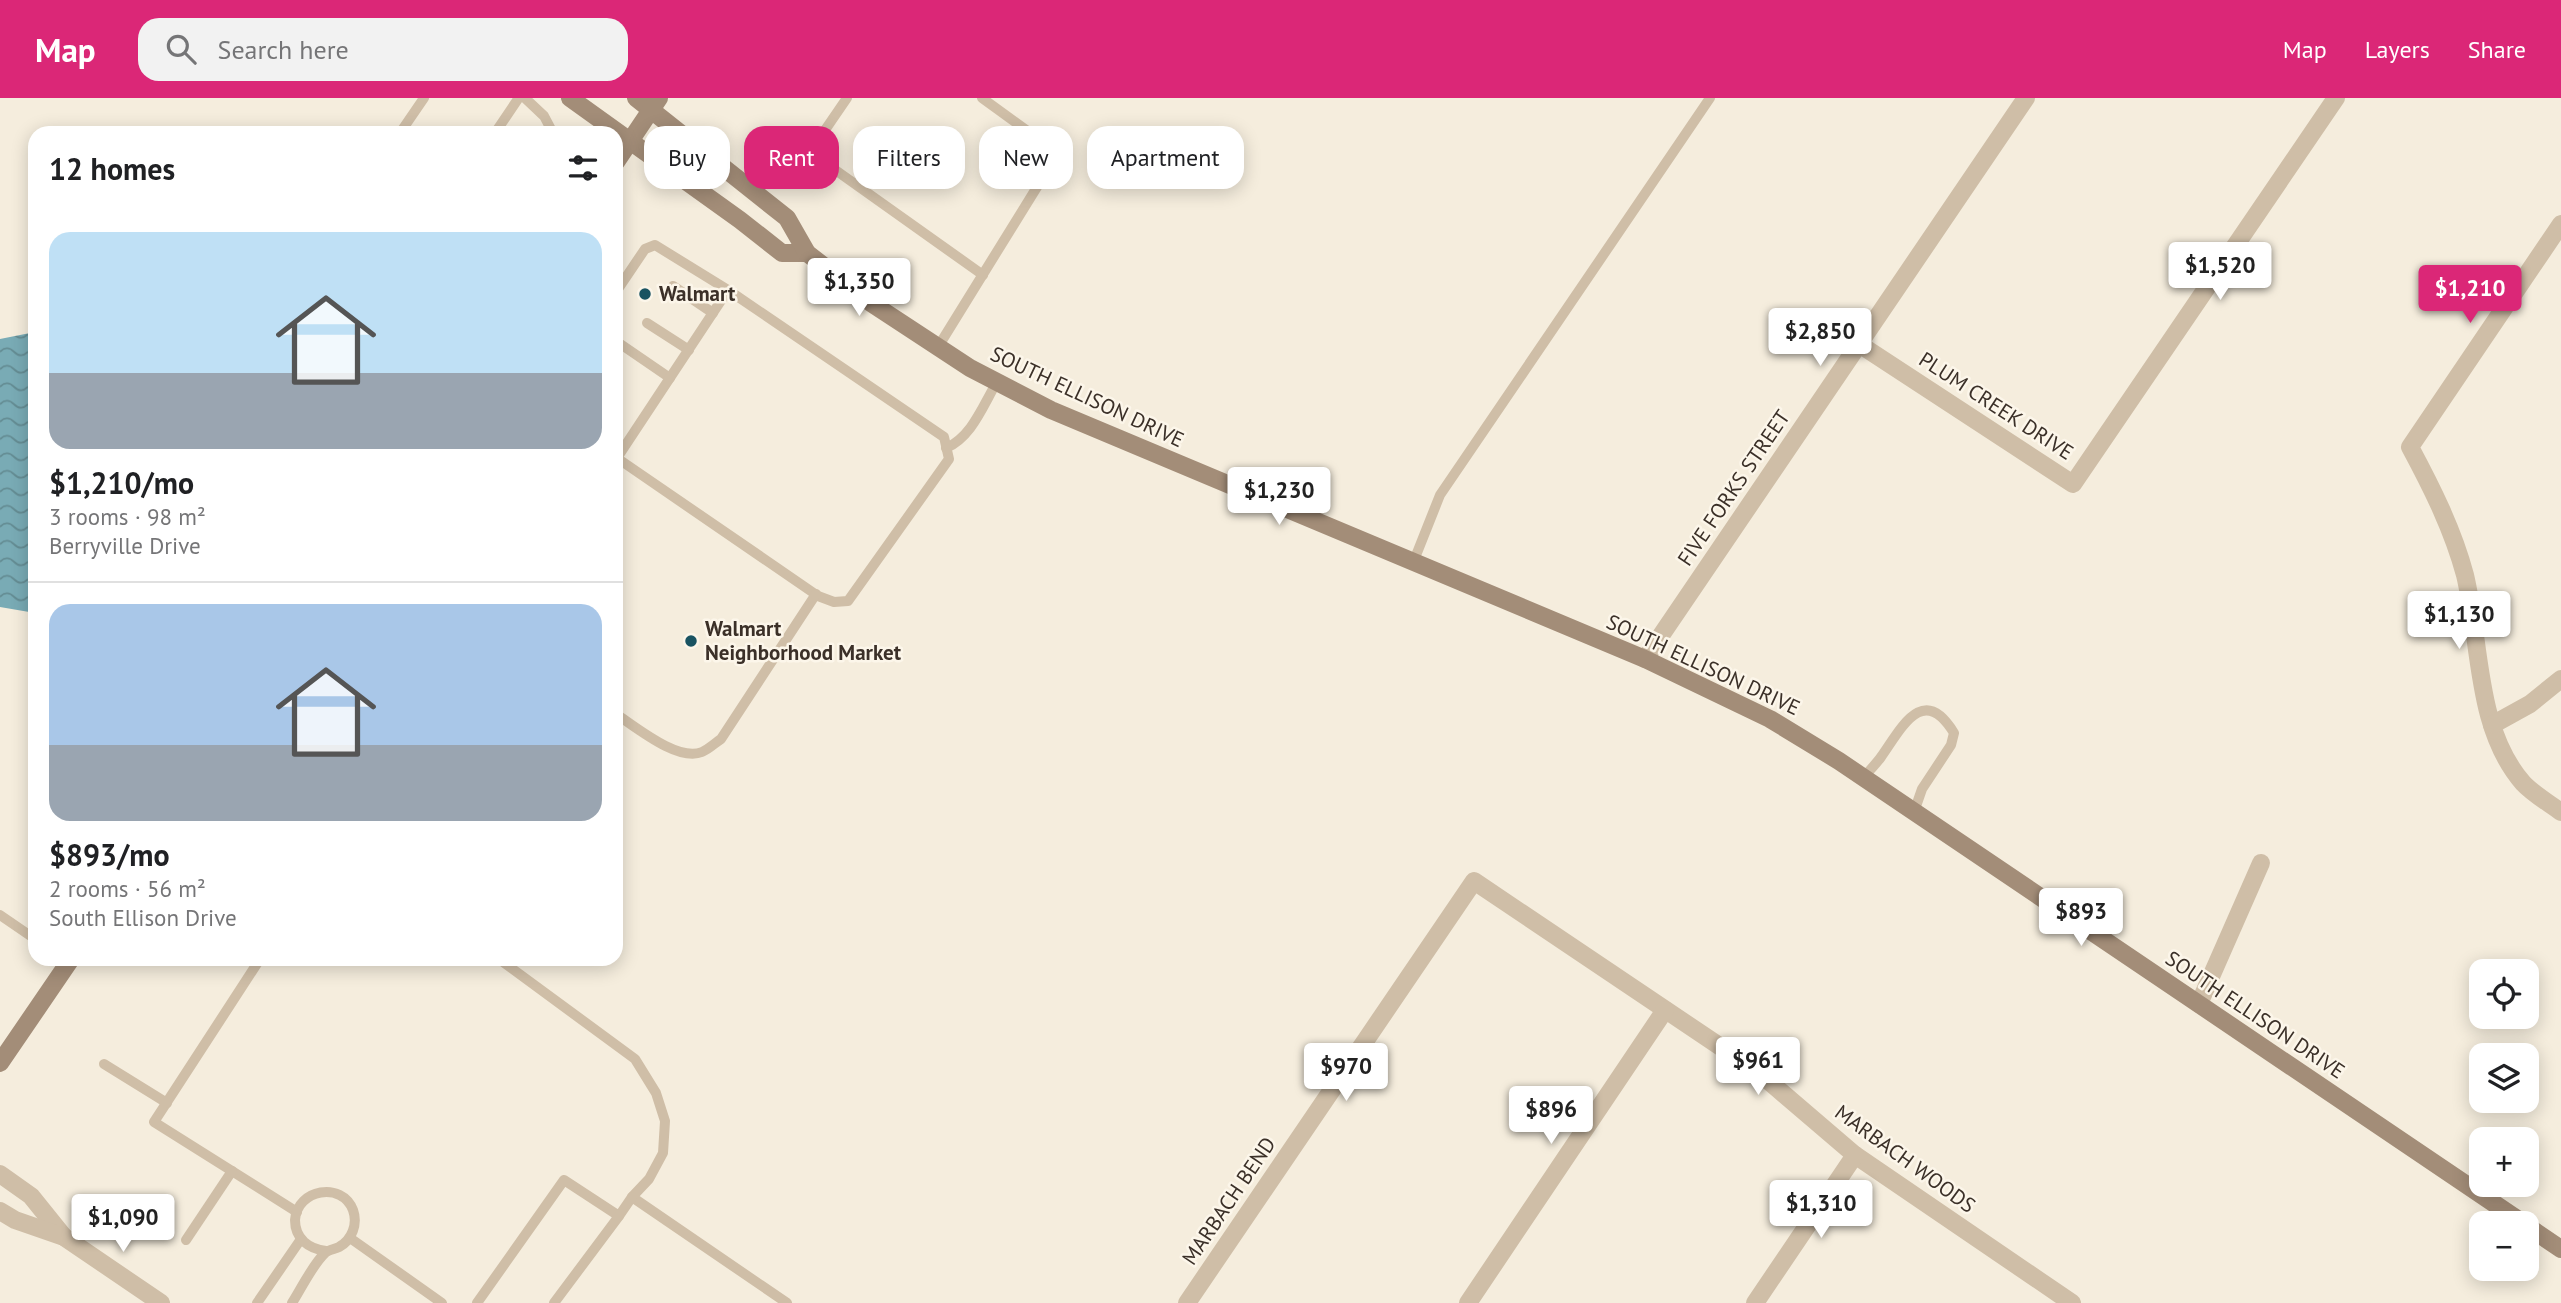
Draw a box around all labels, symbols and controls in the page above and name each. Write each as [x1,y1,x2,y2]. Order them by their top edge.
search box [138,18,628,81]
text: Map [35,28,96,71]
icon: search [162,30,200,68]
text: Search here [218,33,349,66]
text: Map [2283,34,2327,65]
text: Layers [2365,34,2430,65]
text: Share [2468,34,2526,65]
chip: Buy [644,126,730,189]
chip: Rent [744,126,839,189]
chip: Filters [853,126,965,189]
chip: New [979,126,1073,189]
chip: Apartment [1087,126,1244,189]
text: 12 homes [49,149,175,188]
icon: filters [564,149,602,187]
pin: $1,520 [2163,242,2277,302]
text: $1,520 [2184,250,2256,279]
pin: $1,350 [802,258,916,318]
text: $1,350 [823,266,895,295]
pin: $1,210 [2413,266,2527,325]
text: $1,210 [2434,273,2506,302]
icon: home [263,277,389,403]
place label: Walmart [659,280,736,307]
marker: Walmart [637,286,653,302]
pin: $2,850 [1763,308,1877,368]
text: $2,850 [1784,316,1856,345]
street label: SOUTH ELLISON DRIVE [986,340,1188,453]
street label: PLUM CREEK DRIVE [1914,346,2079,466]
street label: FIVE FORKS STREET [1671,404,1796,571]
text: $1,210/mo [49,463,194,502]
pin: $1,230 [1222,468,1336,527]
text: $1,230 [1243,475,1315,504]
text: 3 rooms · 98 m² [49,502,206,531]
text: Berryville Drive [49,531,201,560]
pin: $1,130 [2402,592,2516,651]
text: $1,130 [2423,599,2495,628]
street label: SOUTH ELLISON DRIVE [1602,608,1804,721]
place label: Walmart Neighborhood Market [705,615,902,666]
marker: Walmart Neighborhood Market [683,633,699,649]
icon: home [263,649,389,775]
text: $893/mo [49,835,170,874]
text: 2 rooms · 56 m² [49,874,206,903]
pin: $893 [2040,888,2122,948]
text: $893 [2055,896,2107,925]
text: South Ellison Drive [49,903,237,932]
street label: SOUTH ELLISON DRIVE [2160,945,2350,1085]
map controls [2469,959,2539,1281]
button: locate [2469,959,2539,1029]
pin: $961 [1717,1038,1799,1097]
button: layers [2469,1043,2539,1113]
pin: $970 [1305,1044,1387,1103]
text: $961 [1732,1045,1784,1074]
text: $970 [1320,1051,1372,1080]
pin: $896 [1510,1086,1592,1146]
text: $896 [1525,1094,1577,1123]
street label: MARBACH WOODS [1830,1099,1981,1219]
button: + [2469,1127,2539,1197]
street label: MARBACH BEND [1176,1132,1281,1270]
pin: $1,310 [1764,1180,1878,1240]
text: $1,310 [1785,1188,1857,1217]
pin: $1,090 [66,1194,180,1254]
text: $1,090 [87,1202,159,1231]
button: − [2469,1211,2539,1281]

